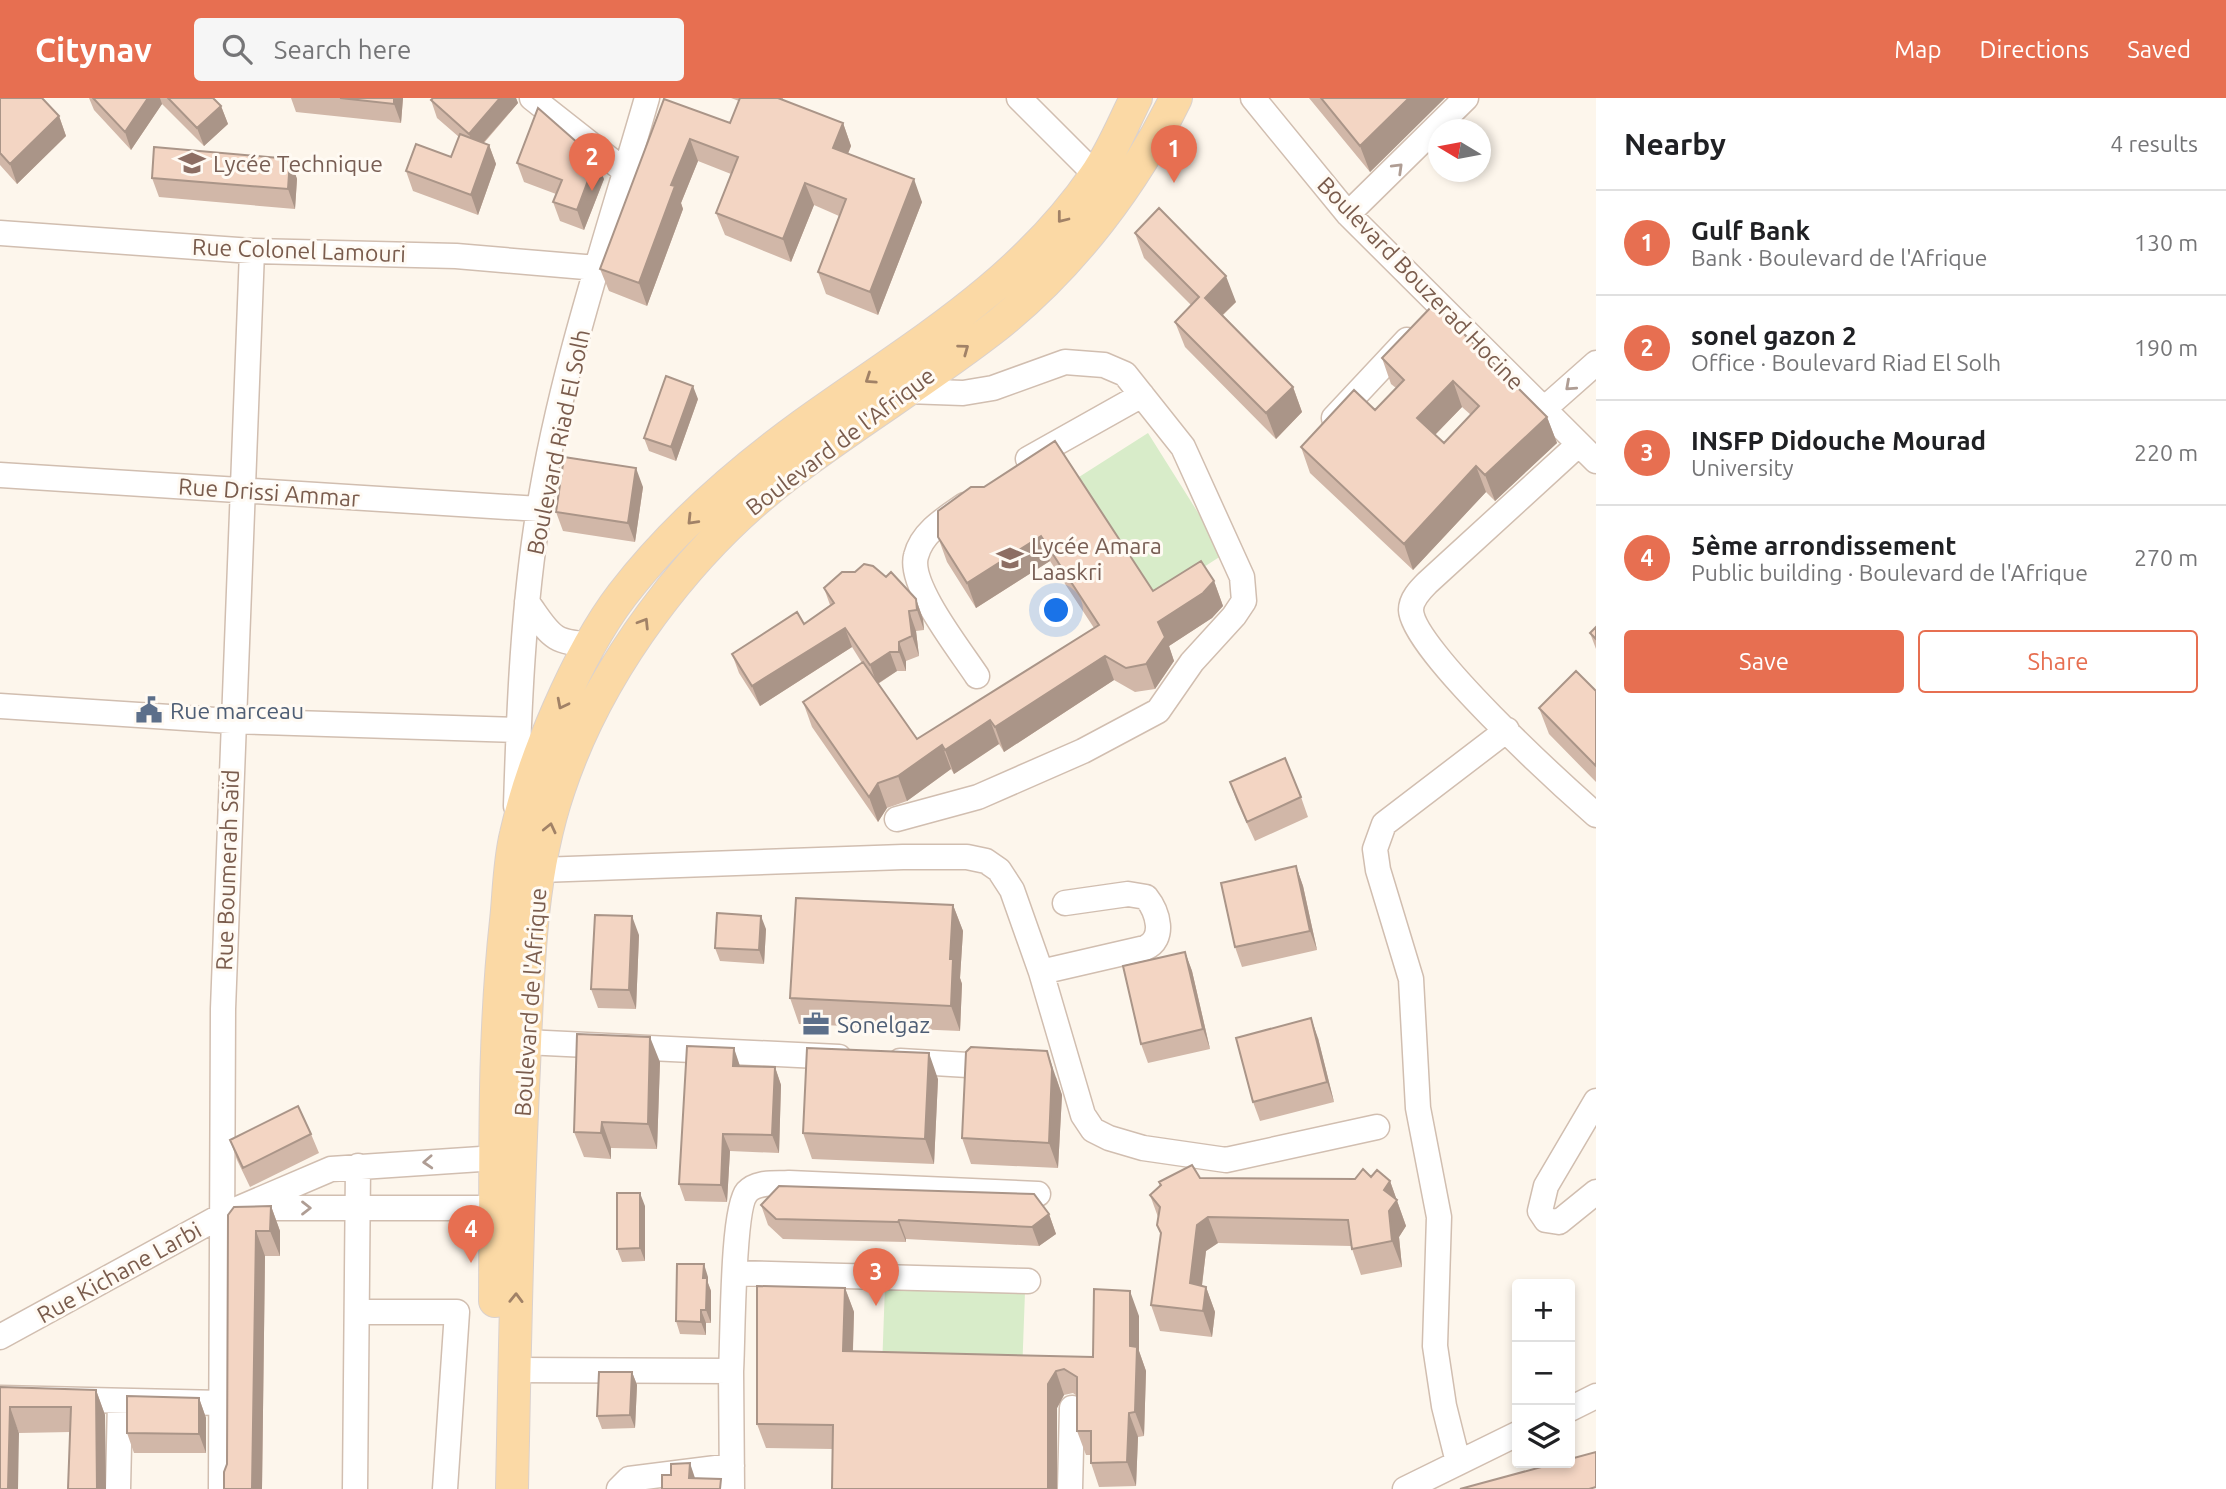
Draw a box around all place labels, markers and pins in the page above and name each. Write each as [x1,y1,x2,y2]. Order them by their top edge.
pin: 1 [1151,125,1197,183]
pin: 2 [569,133,615,191]
school or university icon: Lycée Technique [177,148,207,178]
place label: Lycée Technique [213,151,383,176]
place label: Lycée Amara Laaskri [1031,533,1162,584]
school or university icon: Lycée Amara Laaskri [995,543,1025,573]
public building icon: Rue marceau [134,695,164,725]
place label: Rue marceau [170,698,304,723]
office icon: Sonelgaz [801,1009,831,1039]
place label: Sonelgaz [837,1012,930,1037]
pin: 4 [448,1205,494,1263]
pin: 3 [853,1248,899,1306]

